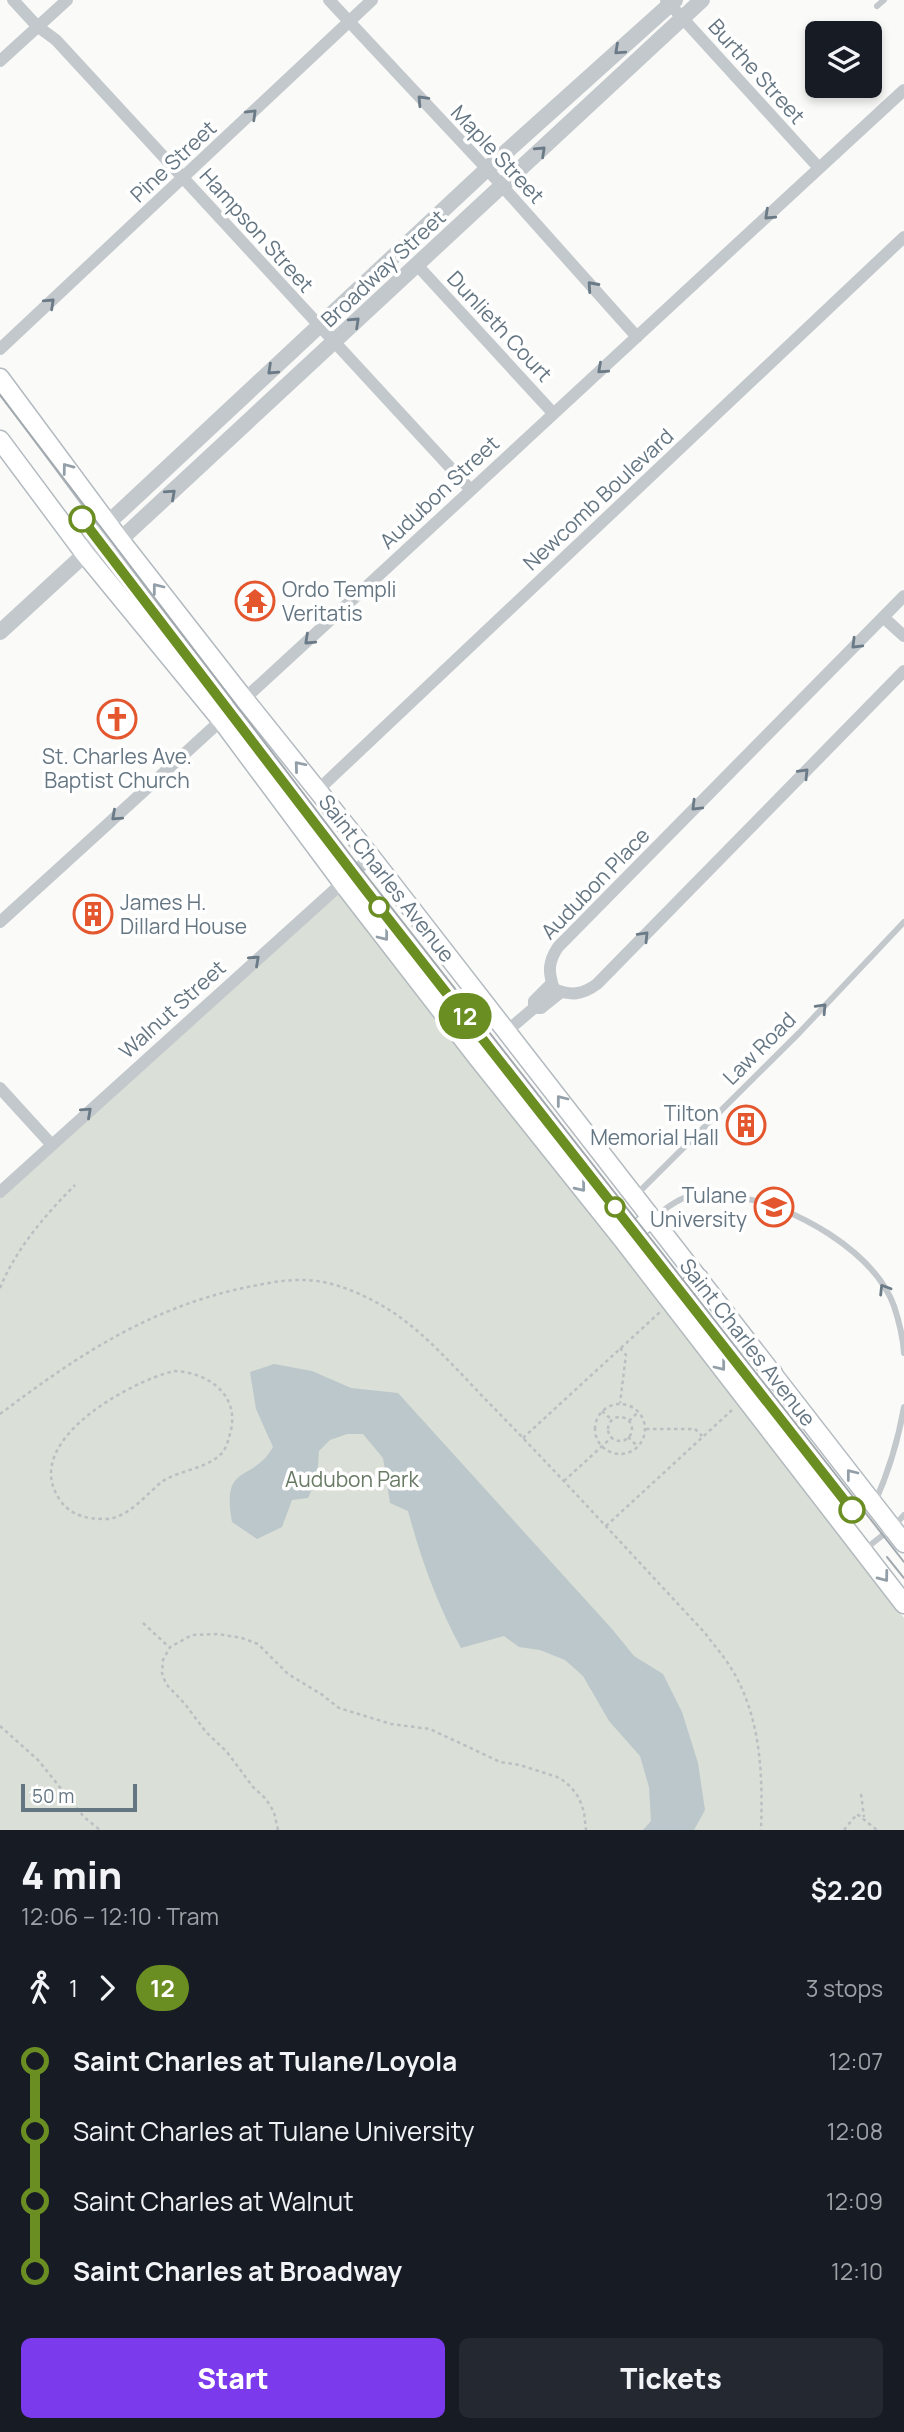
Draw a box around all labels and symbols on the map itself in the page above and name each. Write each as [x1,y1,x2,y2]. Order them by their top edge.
street label: Burthe Street [702,13,812,129]
one-way arrow [614,42,627,54]
one-way arrow [418,95,430,108]
street label: Maple Street [445,99,551,209]
one-way arrow [244,109,257,122]
street label: Pine Street [124,114,222,208]
one-way arrow [532,147,545,160]
street label: Hampson Street [194,162,320,298]
street label: Broadway Street [315,203,451,333]
one-way arrow [764,206,777,219]
street label: Dunlieth Court [441,264,559,388]
one-way arrow [587,282,600,295]
one-way arrow [42,298,55,311]
one-way arrow [347,318,360,330]
one-way arrow [597,361,610,373]
one-way arrow [267,362,280,374]
street label: Newcomb Boulevard [517,422,679,576]
street label: Audubon Street [373,429,505,555]
one-way arrow [63,463,76,476]
one-way arrow [163,489,176,502]
unlabelled marker [69,506,95,532]
place label: Ordo Templi Veritatis [282,575,396,627]
temple icon: Ordo Templi Veritatis [234,580,276,622]
one-way arrow [153,583,166,595]
one-way arrow [304,631,317,644]
one-way arrow [851,636,864,649]
church icon: St. Charles Ave. Baptist Church [96,698,138,740]
place label: St. Charles Ave. Baptist Church [42,742,192,794]
one-way arrow [294,761,307,774]
one-way arrow [795,768,808,781]
street label: Saint Charles Avenue [313,788,461,968]
one-way arrow [692,798,705,811]
one-way arrow [111,808,124,821]
street label: Audubon Place [535,821,655,945]
place label: James H. Dillard House [120,888,247,940]
building icon: James H. Dillard House [72,893,114,935]
unlabelled marker [369,897,389,917]
one-way arrow [375,929,388,941]
one-way arrow [636,931,649,944]
street label: Walnut Street [113,954,231,1064]
one-way arrow [247,956,260,968]
line badge: 12 [434,993,496,1039]
one-way arrow [814,1003,827,1016]
street label: Law Road [717,1006,801,1090]
one-way arrow [557,1095,570,1108]
place label: Tilton Memorial Hall [590,1099,719,1151]
building icon: Tilton Memorial Hall [725,1104,767,1146]
one-way arrow [78,1108,91,1121]
one-way arrow [572,1179,585,1191]
place label: Tulane University [650,1181,747,1233]
school or university icon: Tulane University [753,1186,795,1228]
unlabelled marker [605,1197,625,1217]
street label: Saint Charles Avenue [674,1252,822,1432]
one-way arrow [879,1284,892,1297]
one-way arrow [712,1358,725,1371]
park label: Audubon Park [285,1465,420,1493]
one-way arrow [846,1469,859,1481]
unlabelled marker [839,1497,865,1523]
one-way arrow [875,1570,888,1582]
scale bar [21,1781,136,1813]

